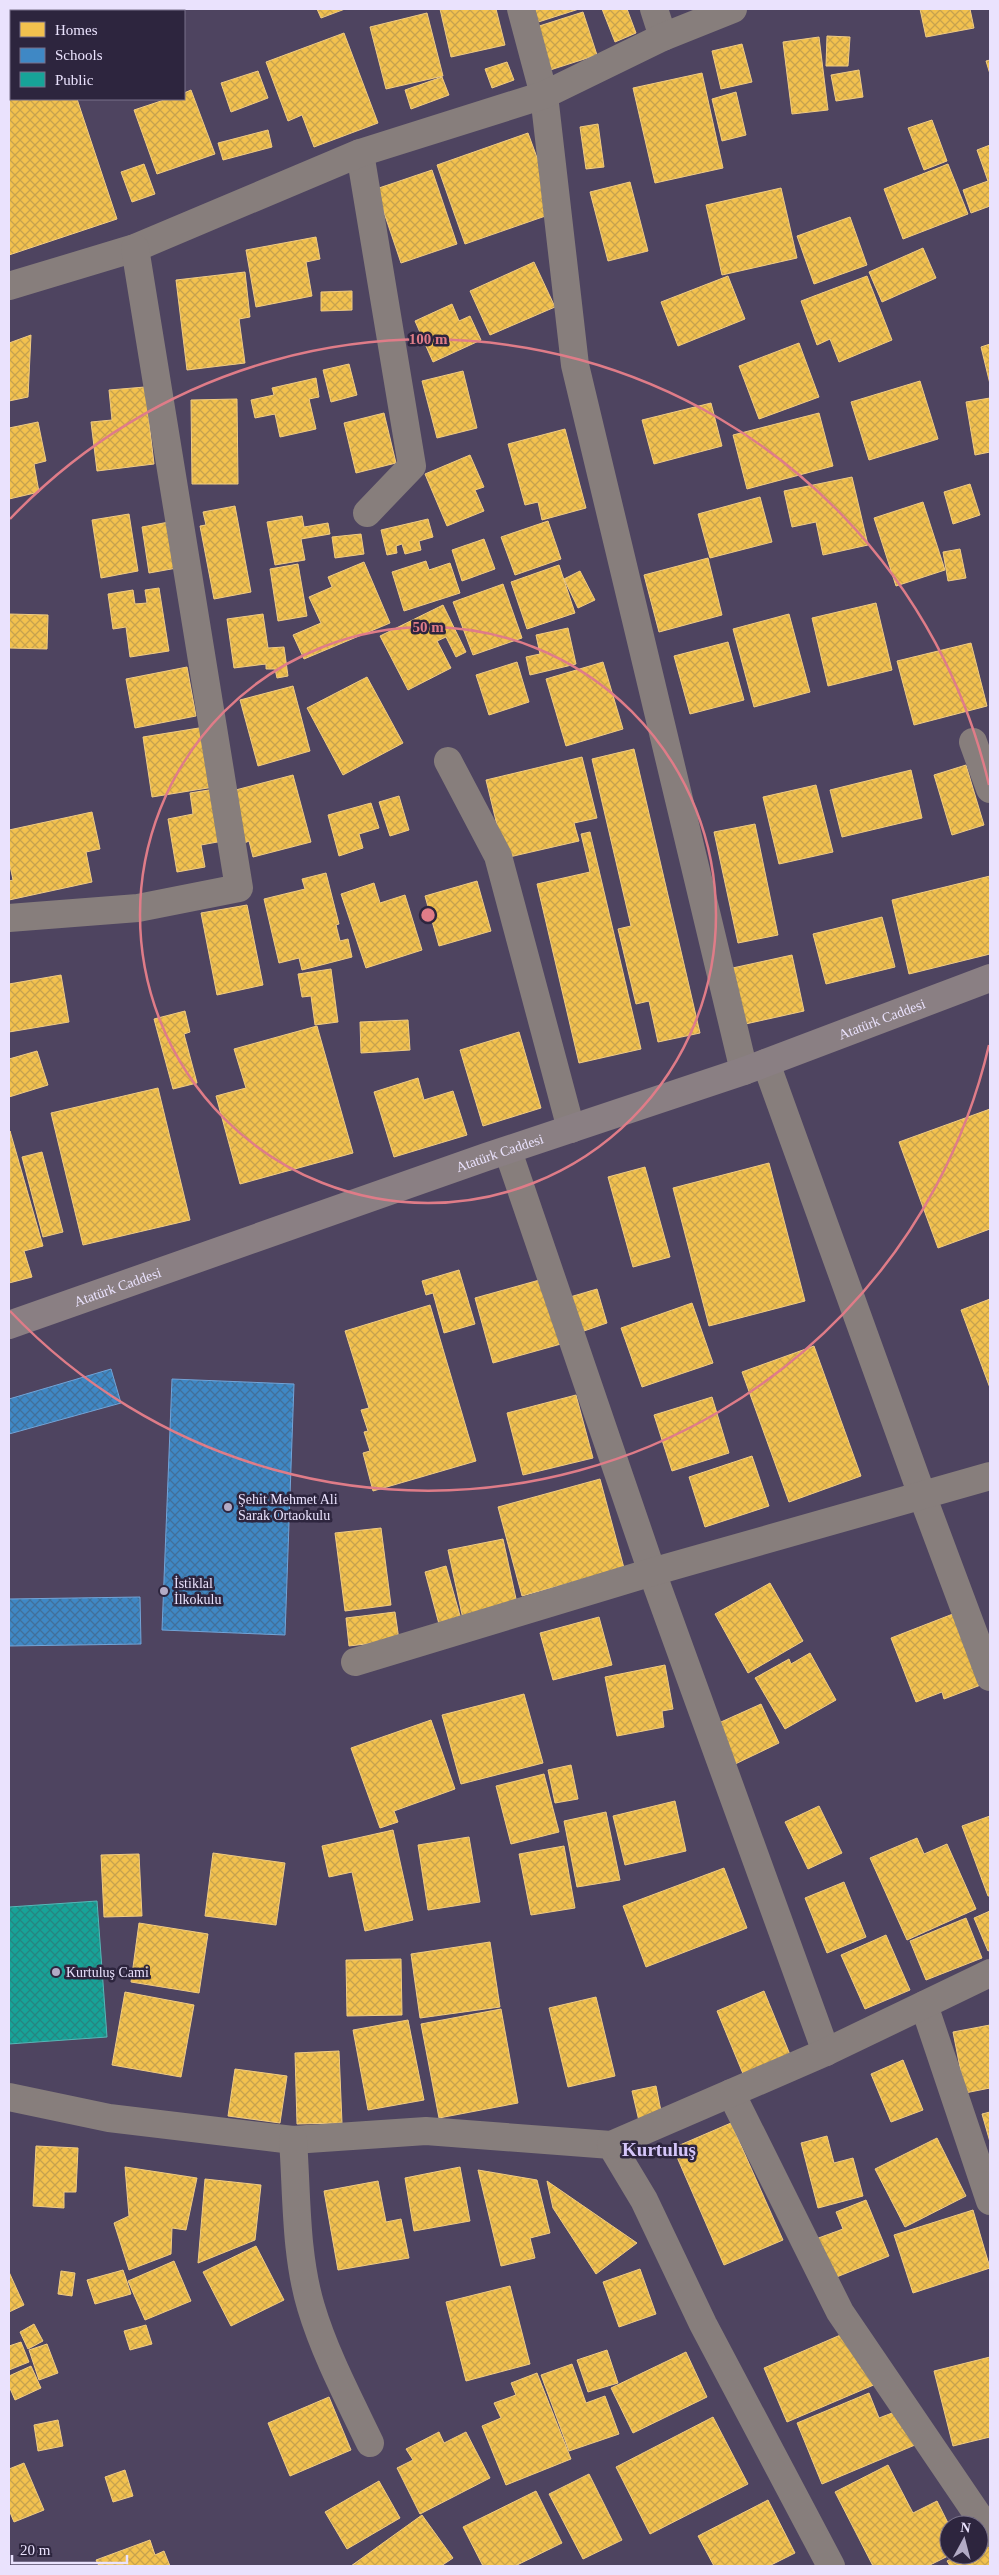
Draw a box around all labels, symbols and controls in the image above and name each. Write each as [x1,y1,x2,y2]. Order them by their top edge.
legend [10,10,185,100]
text: Homes [55,22,98,38]
text: Schools [55,47,103,63]
text: Public [55,72,94,88]
text: 100 m [409,331,448,347]
text: 50 m [412,619,444,635]
centre of rings [419,906,437,924]
street label: Atatürk Caddesi [836,996,927,1042]
street label: Atatürk Caddesi [454,1131,545,1175]
street label: Atatürk Caddesi [72,1265,163,1309]
place label: Şehit Mehmet Ali Sarak Ortaokulu [238,1492,338,1523]
marker: Şehit Mehmet Ali Sarak Ortaokulu [222,1501,234,1513]
place label: İstiklal İlkokulu [174,1576,221,1607]
marker: İstiklal İlkokulu [158,1585,170,1597]
place label: Kurtuluş Cami [66,1965,149,1980]
marker: Kurtuluş Cami [50,1966,62,1978]
district label: Kurtuluş [622,2139,696,2160]
north arrow [939,2515,989,2565]
text: N [960,2520,971,2536]
scale bar [12,2532,128,2564]
text: 20 m [20,2542,51,2558]

